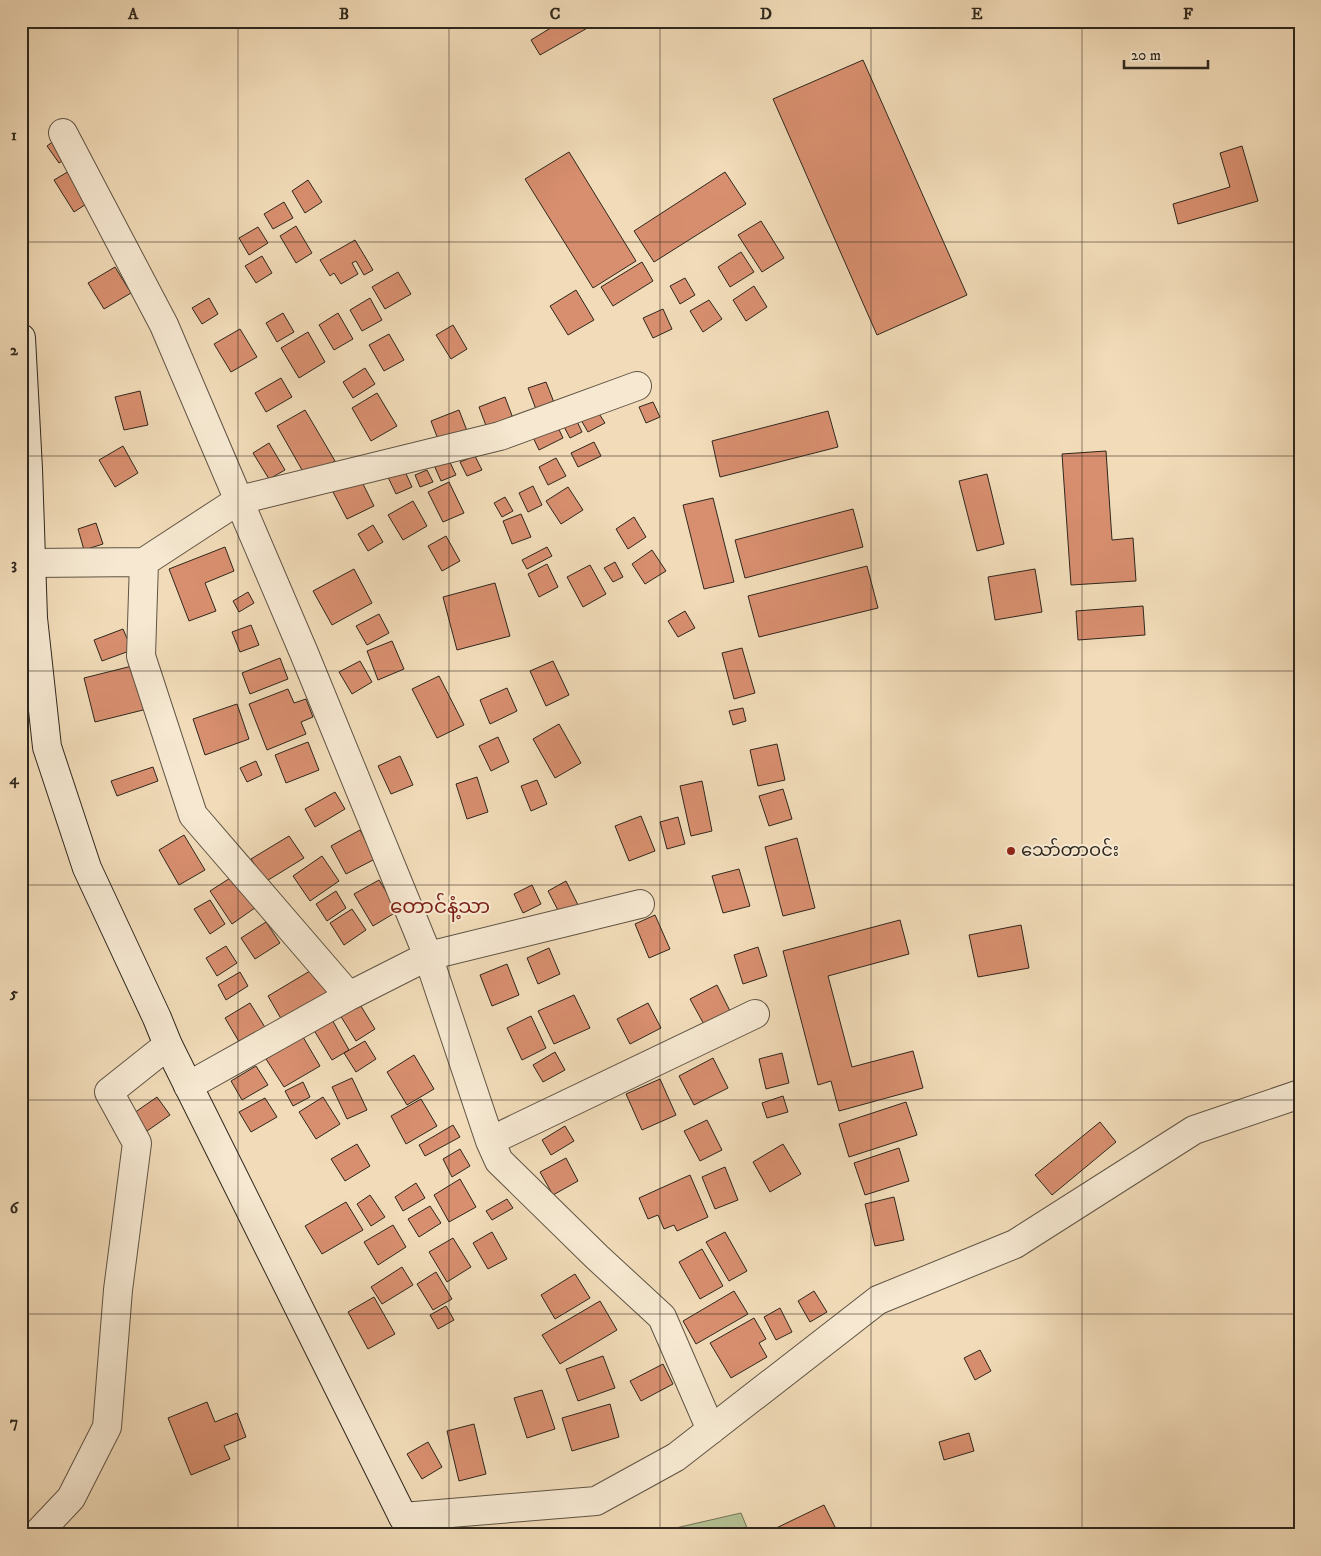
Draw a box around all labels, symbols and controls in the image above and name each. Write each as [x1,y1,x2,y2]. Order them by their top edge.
text: A [127,4,139,24]
text: B [339,4,349,24]
text: C [550,4,560,24]
text: D [760,4,772,24]
text: E [971,4,983,24]
text: F [1183,4,1193,24]
scale bar [1124,38,1207,70]
text: 20 m [1131,46,1161,65]
text: 1 [11,125,17,145]
text: 2 [10,340,19,360]
text: 3 [11,554,17,574]
text: 4 [8,769,19,789]
place label: သော်တာဝင်း [1021,837,1119,862]
marker: သော်တာဝင်း [1005,845,1017,857]
district label: တောင်နံ့သာ [390,892,490,922]
text: 5 [9,983,18,1003]
text: 6 [10,1198,20,1218]
text: 7 [10,1412,18,1432]

